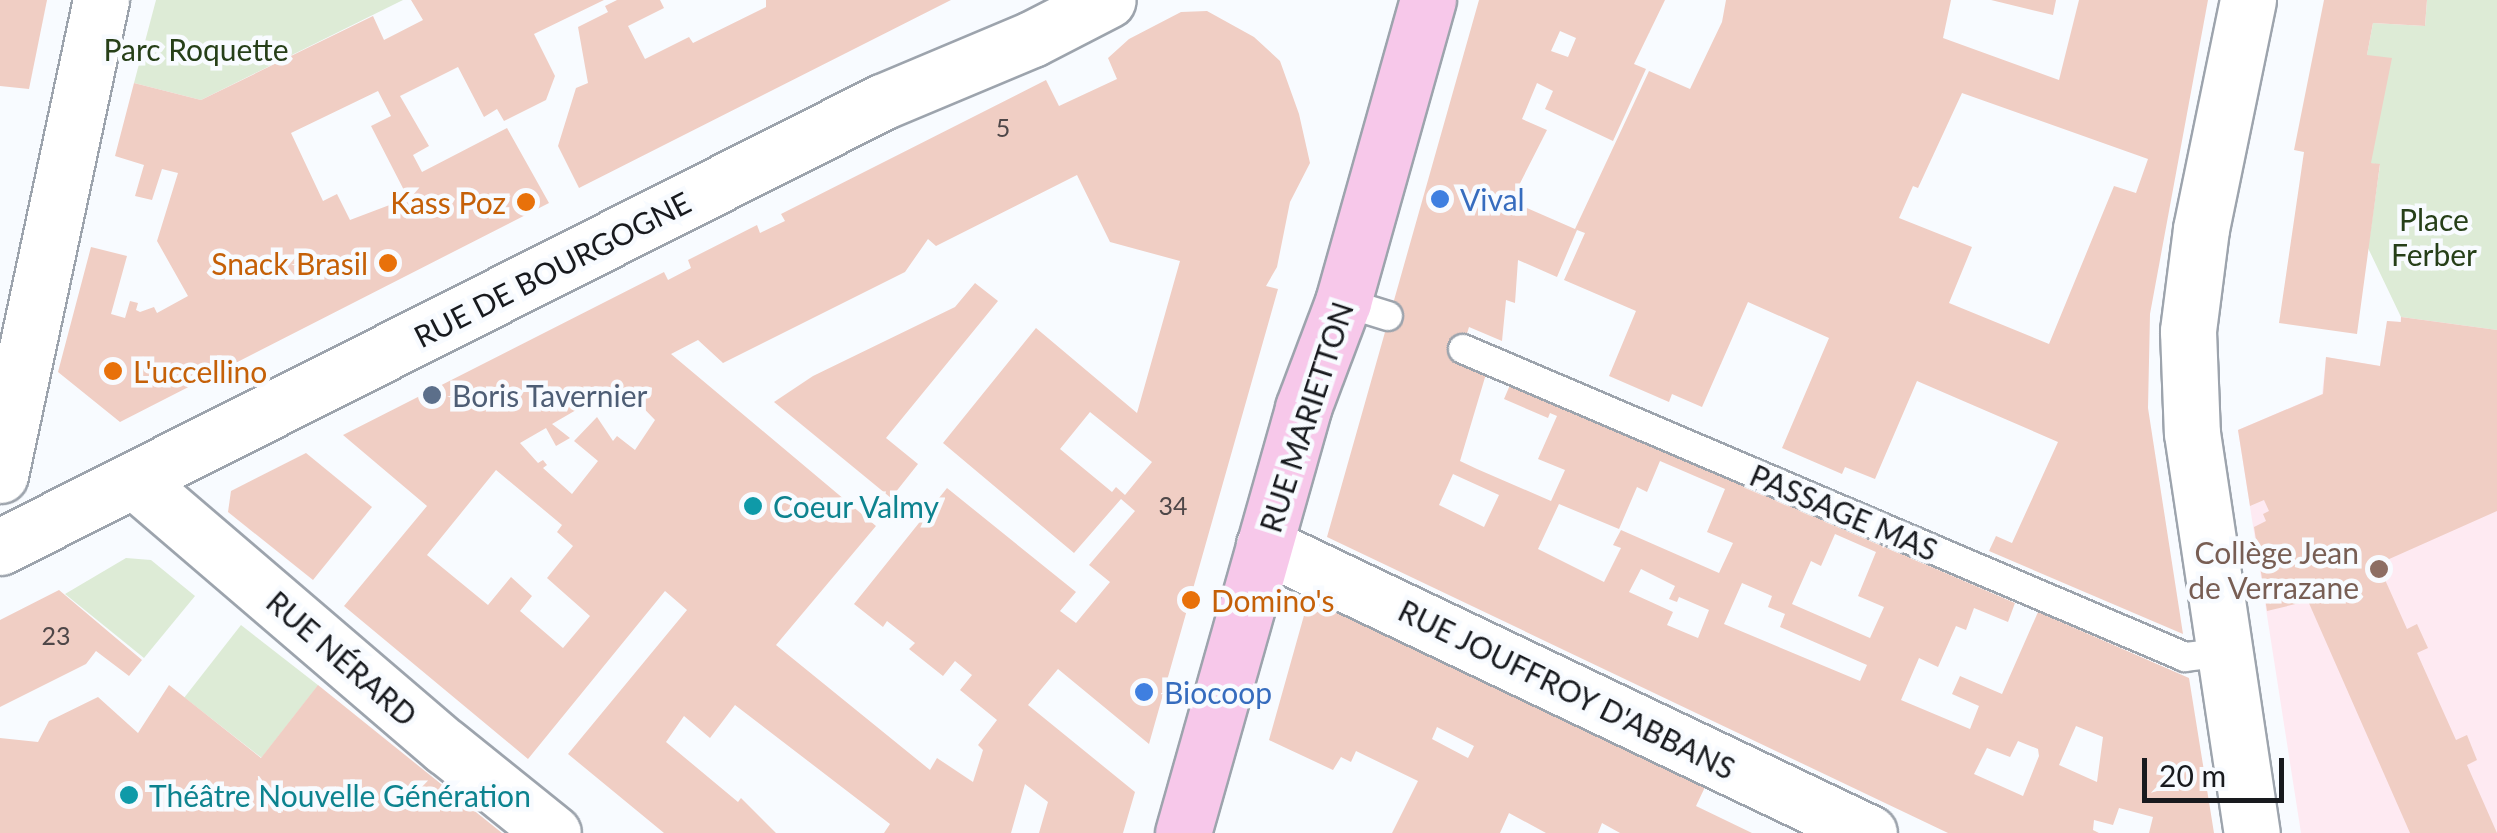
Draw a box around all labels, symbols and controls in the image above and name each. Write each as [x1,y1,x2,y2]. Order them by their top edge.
park label: Parc Roquette [103,31,289,67]
house number: 5 [996,112,1010,142]
place label: Vival [1460,181,1525,217]
place label: Kass Poz [390,184,506,220]
street label: RUE DE BOURGOGNE [408,184,696,354]
marker: Vival [1429,188,1451,210]
marker: Kass Poz [515,191,537,213]
park label: Place Ferber [2391,201,2477,272]
place label: Snack Brasil [211,245,368,281]
marker: Snack Brasil [377,252,399,274]
street label: RUE MARIETTON [1252,297,1360,537]
place label: L'uccellino [133,353,267,389]
marker: L'uccellino [102,360,124,382]
place label: Boris Tavernier [452,377,648,413]
marker: Boris Tavernier [421,384,443,406]
street label: PASSAGE MAS [1745,456,1943,568]
place label: Coeur Valmy [773,488,941,524]
house number: 34 [1159,490,1187,520]
marker: Coeur Valmy [742,495,764,517]
place label: Collège Jean de Verrazane [2187,534,2359,604]
marker: Collège Jean de Verrazane [2368,558,2390,580]
place label: Domino's [1211,582,1334,618]
street label: RUE NÉRARD [260,583,424,733]
marker: Domino's [1180,589,1202,611]
street label: RUE JOUFFROY D'ABBANS [1392,591,1742,787]
house number: 23 [42,620,70,650]
place label: Biocoop [1164,674,1272,710]
marker: Biocoop [1133,681,1155,703]
scale bar [2147,738,2290,800]
text: 20 m [2159,757,2226,793]
place label: Théâtre Nouvelle Génération [149,777,531,813]
marker: Théâtre Nouvelle Génération [118,784,140,806]

